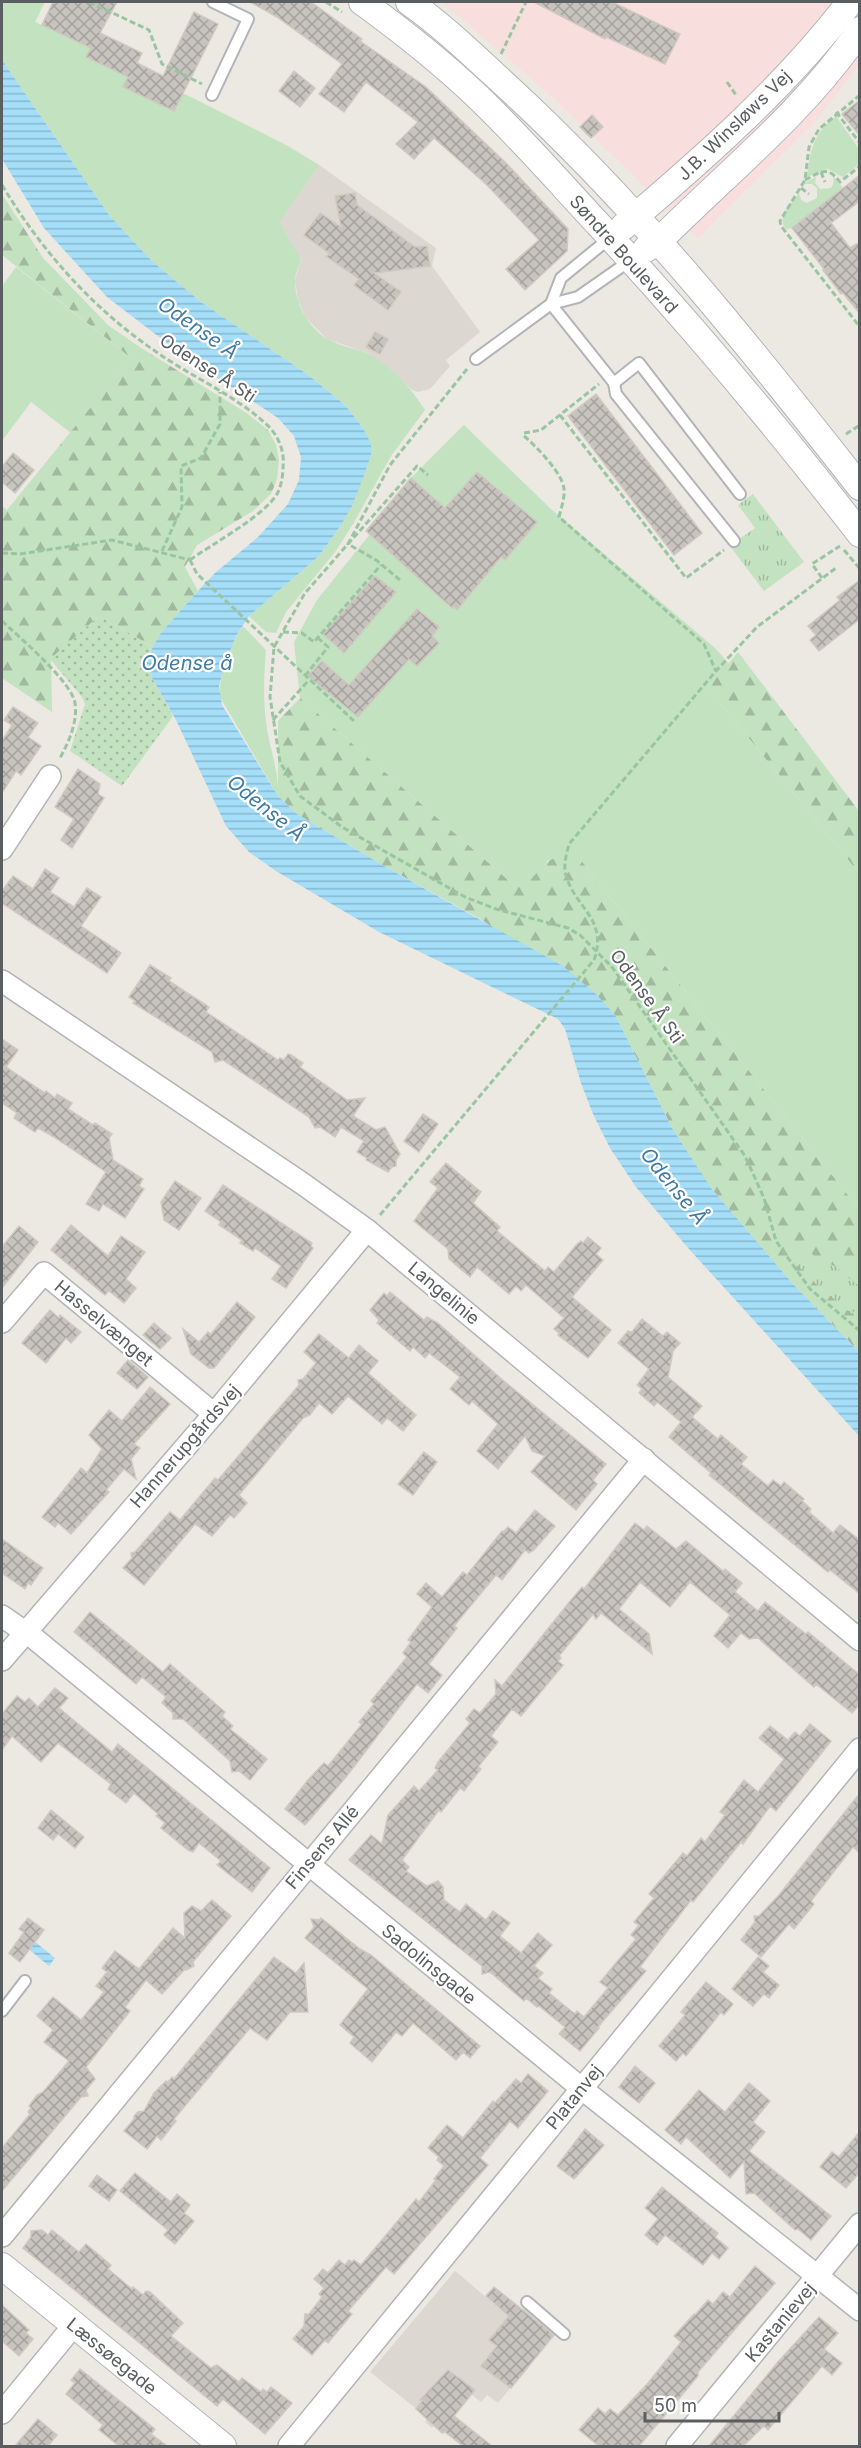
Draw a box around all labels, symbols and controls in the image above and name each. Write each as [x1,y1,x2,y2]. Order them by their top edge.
street label: J.B. Winsløws Vej [673,65,795,185]
street label: Søndre Boulevard [566,191,682,317]
water label: Odense Å [153,290,244,364]
street label: Odense Å Sti [156,327,261,407]
water label: Odense å [142,651,232,675]
water label: Odense Å [223,768,311,846]
street label: Odense Å Sti [606,944,690,1047]
water label: Odense Å [636,1141,714,1229]
street label: Langelinie [404,1257,484,1329]
street label: Hasselvænget [51,1276,158,1370]
street label: Hannerupgårdsvej [126,1380,244,1512]
street label: Finsens Allé [281,1801,363,1893]
street label: Sadolinsgade [378,1920,480,2008]
street label: Platanvej [542,2060,606,2134]
street label: Kastanievej [741,2278,819,2366]
street label: Læssøegade [63,2313,161,2399]
scale bar [645,2385,778,2423]
text: 50 m [654,2395,697,2416]

